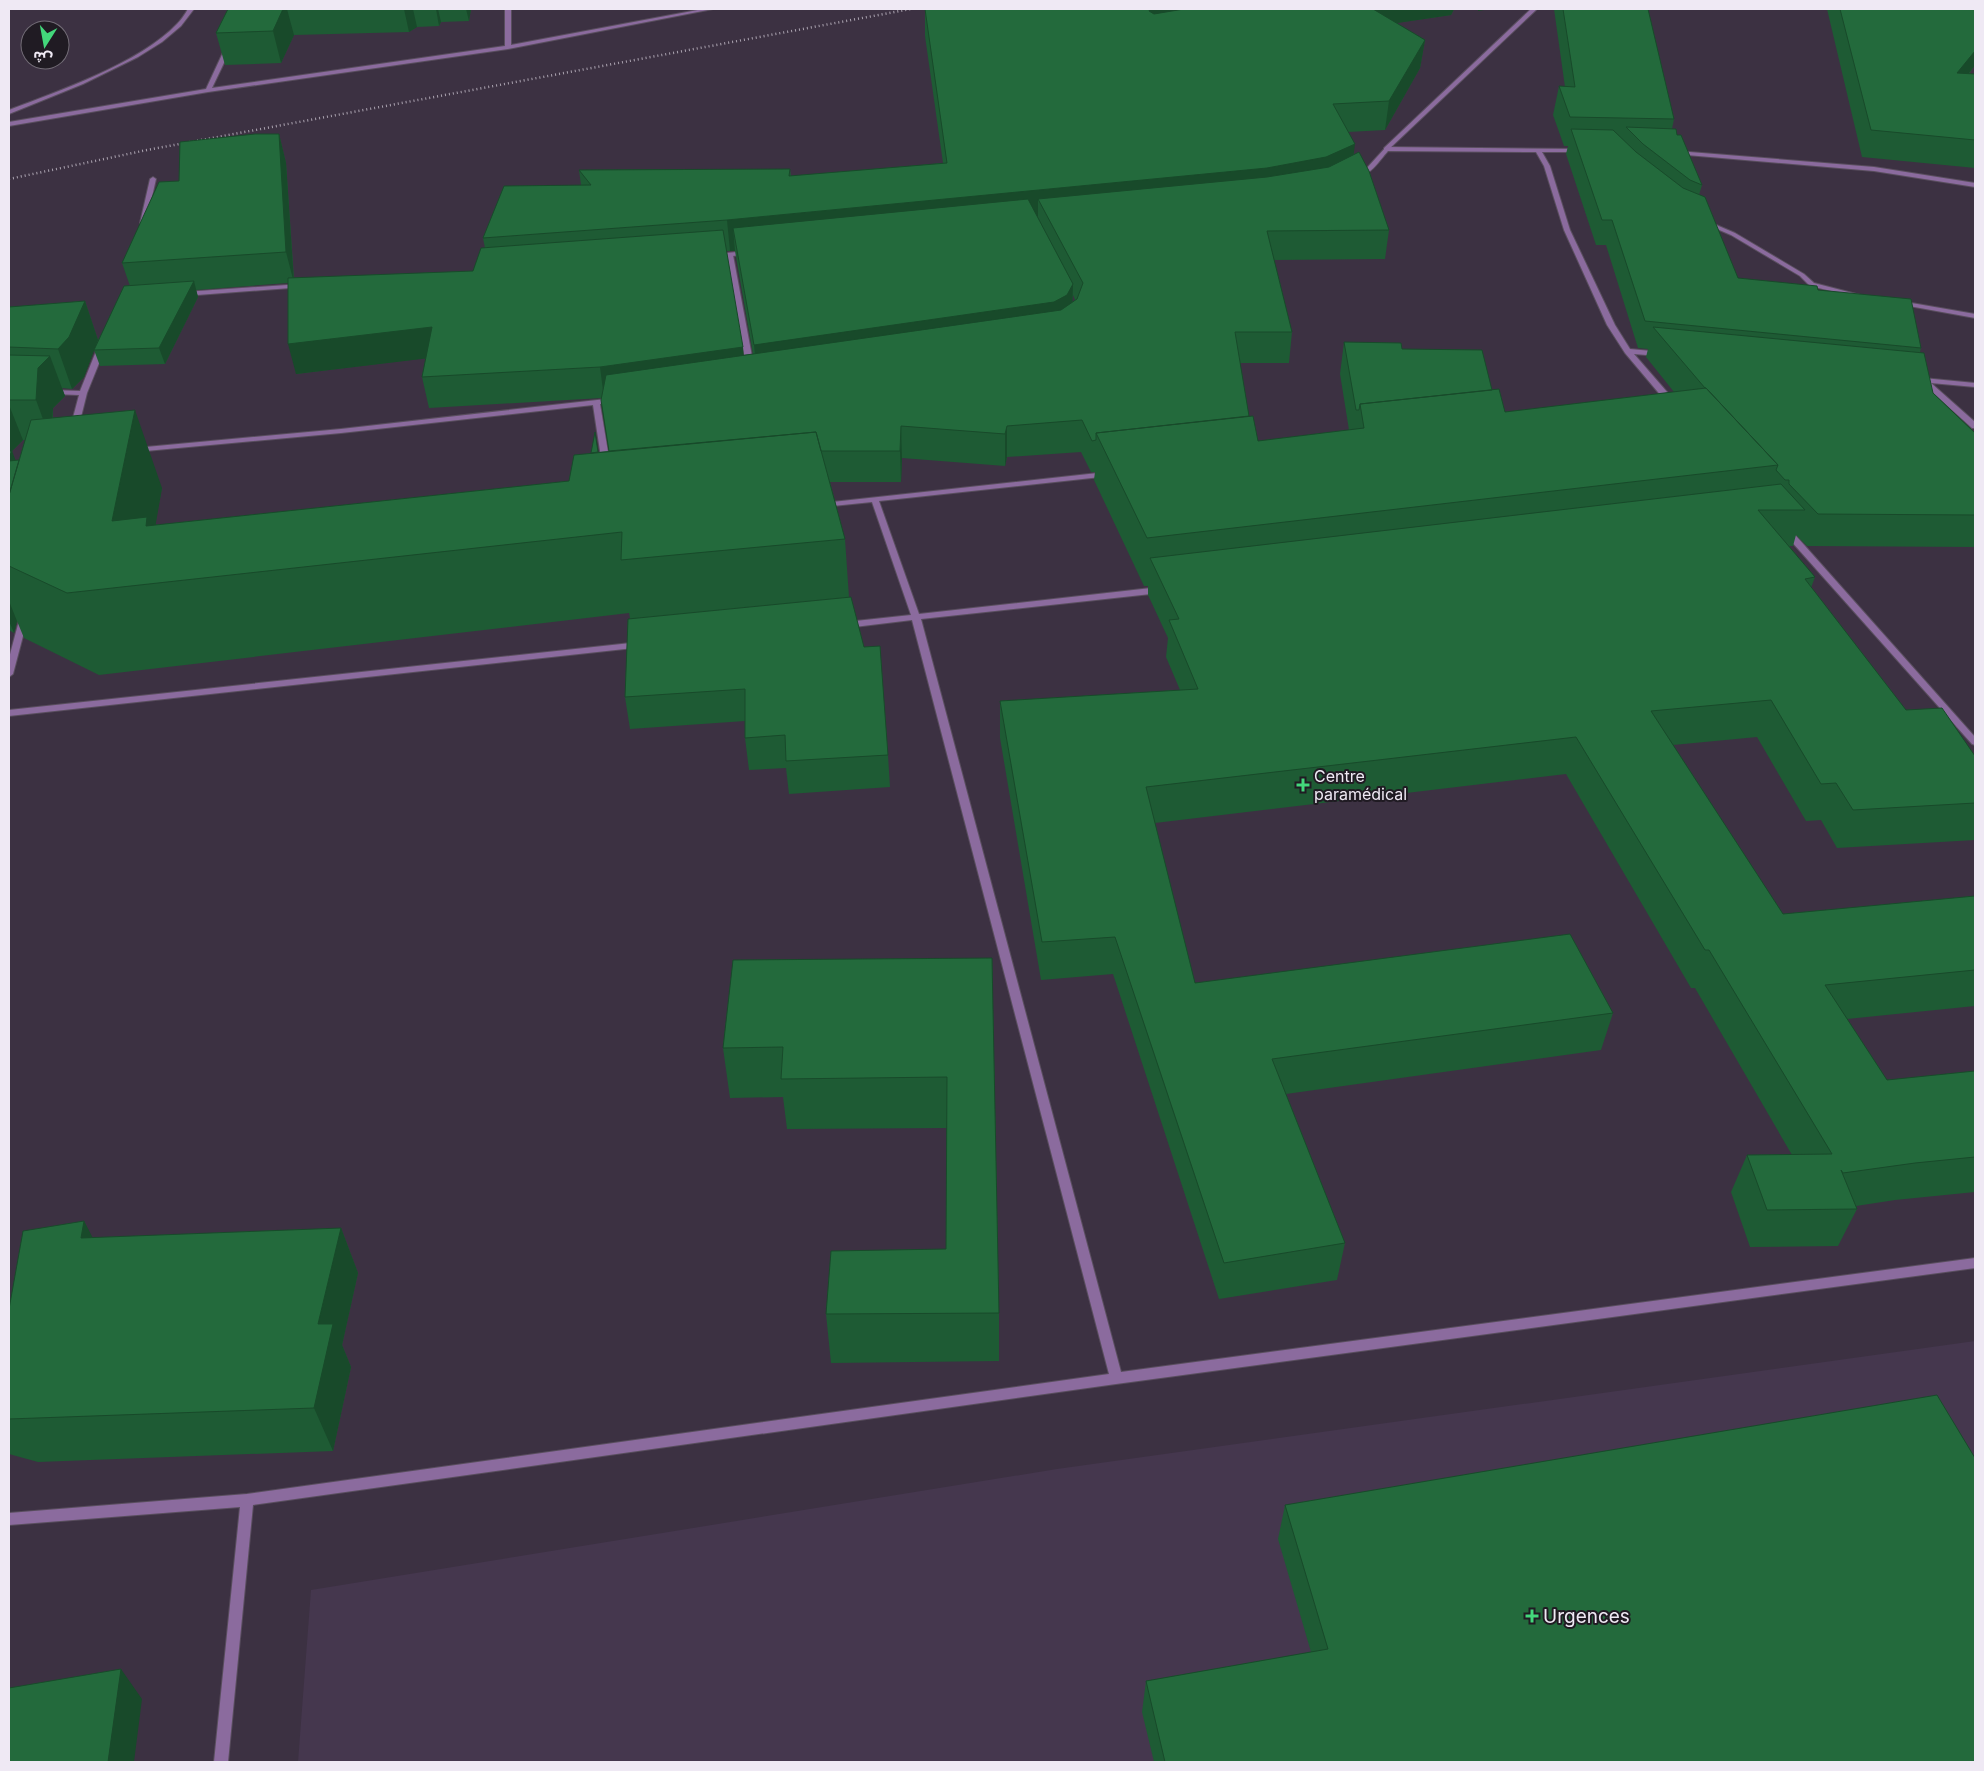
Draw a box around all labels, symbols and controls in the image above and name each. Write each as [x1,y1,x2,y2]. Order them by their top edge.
north arrow [20,20,70,70]
text: ش [31,48,53,68]
place label: Centre paramédical [1314,766,1407,804]
marker: Centre paramédical [1296,778,1310,792]
place label: Urgences [1543,1605,1630,1628]
marker: Urgences [1525,1609,1539,1623]

